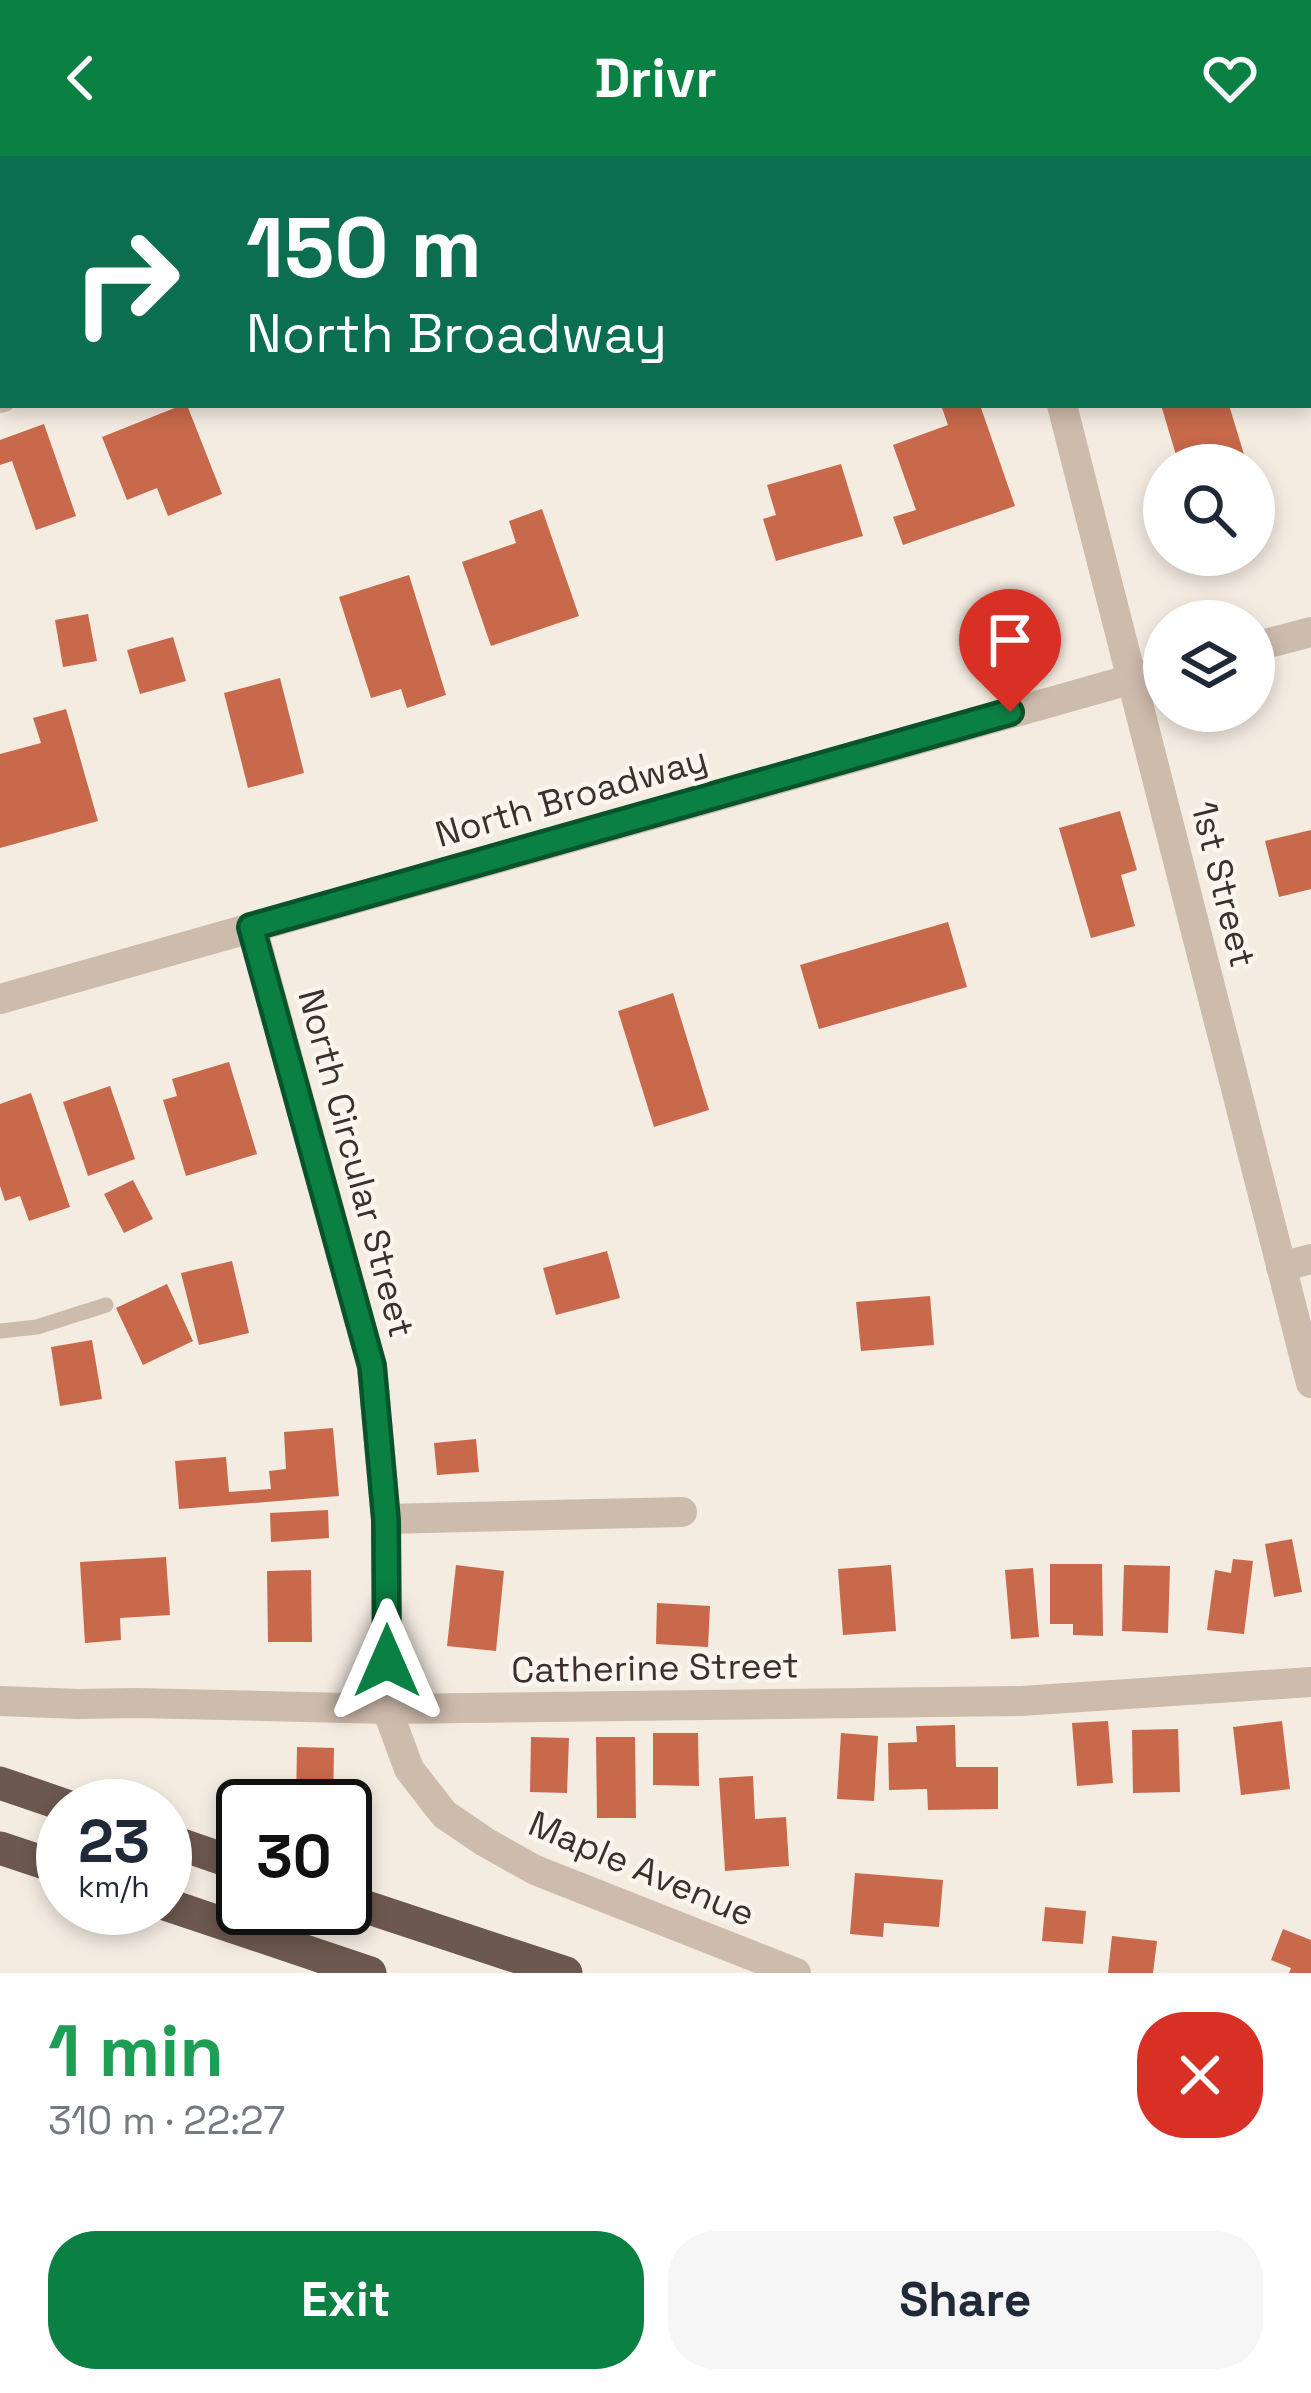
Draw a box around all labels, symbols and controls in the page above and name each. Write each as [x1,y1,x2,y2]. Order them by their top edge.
text: Drivr [594,44,717,113]
icon: back [48,45,114,111]
icon: heart [1197,45,1263,111]
text: 150 m [246,194,482,302]
icon: right [48,204,204,360]
text: North Broadway [246,299,667,368]
map controls [1143,444,1275,732]
button: search [1143,444,1275,576]
pin [959,589,1061,712]
button: layers [1143,600,1275,732]
icon: arrive [977,607,1043,673]
street label: North Broadway [430,736,713,858]
street label: 1st Street [1180,796,1266,972]
street label: North Circular Street [287,984,425,1342]
position arrow [324,1598,450,1724]
street label: Catherine Street [511,1642,799,1694]
speed limit sign: 30 [216,1779,372,1935]
street label: Maple Avenue [522,1801,762,1937]
text: 23 [78,1803,150,1880]
text: km/h [78,1867,150,1906]
text: 1 min [48,2005,224,2097]
button: close [1137,2012,1263,2138]
text: 310 m · 22:27 [48,2096,285,2145]
button: Exit [48,2231,644,2369]
button: Share [668,2231,1263,2369]

